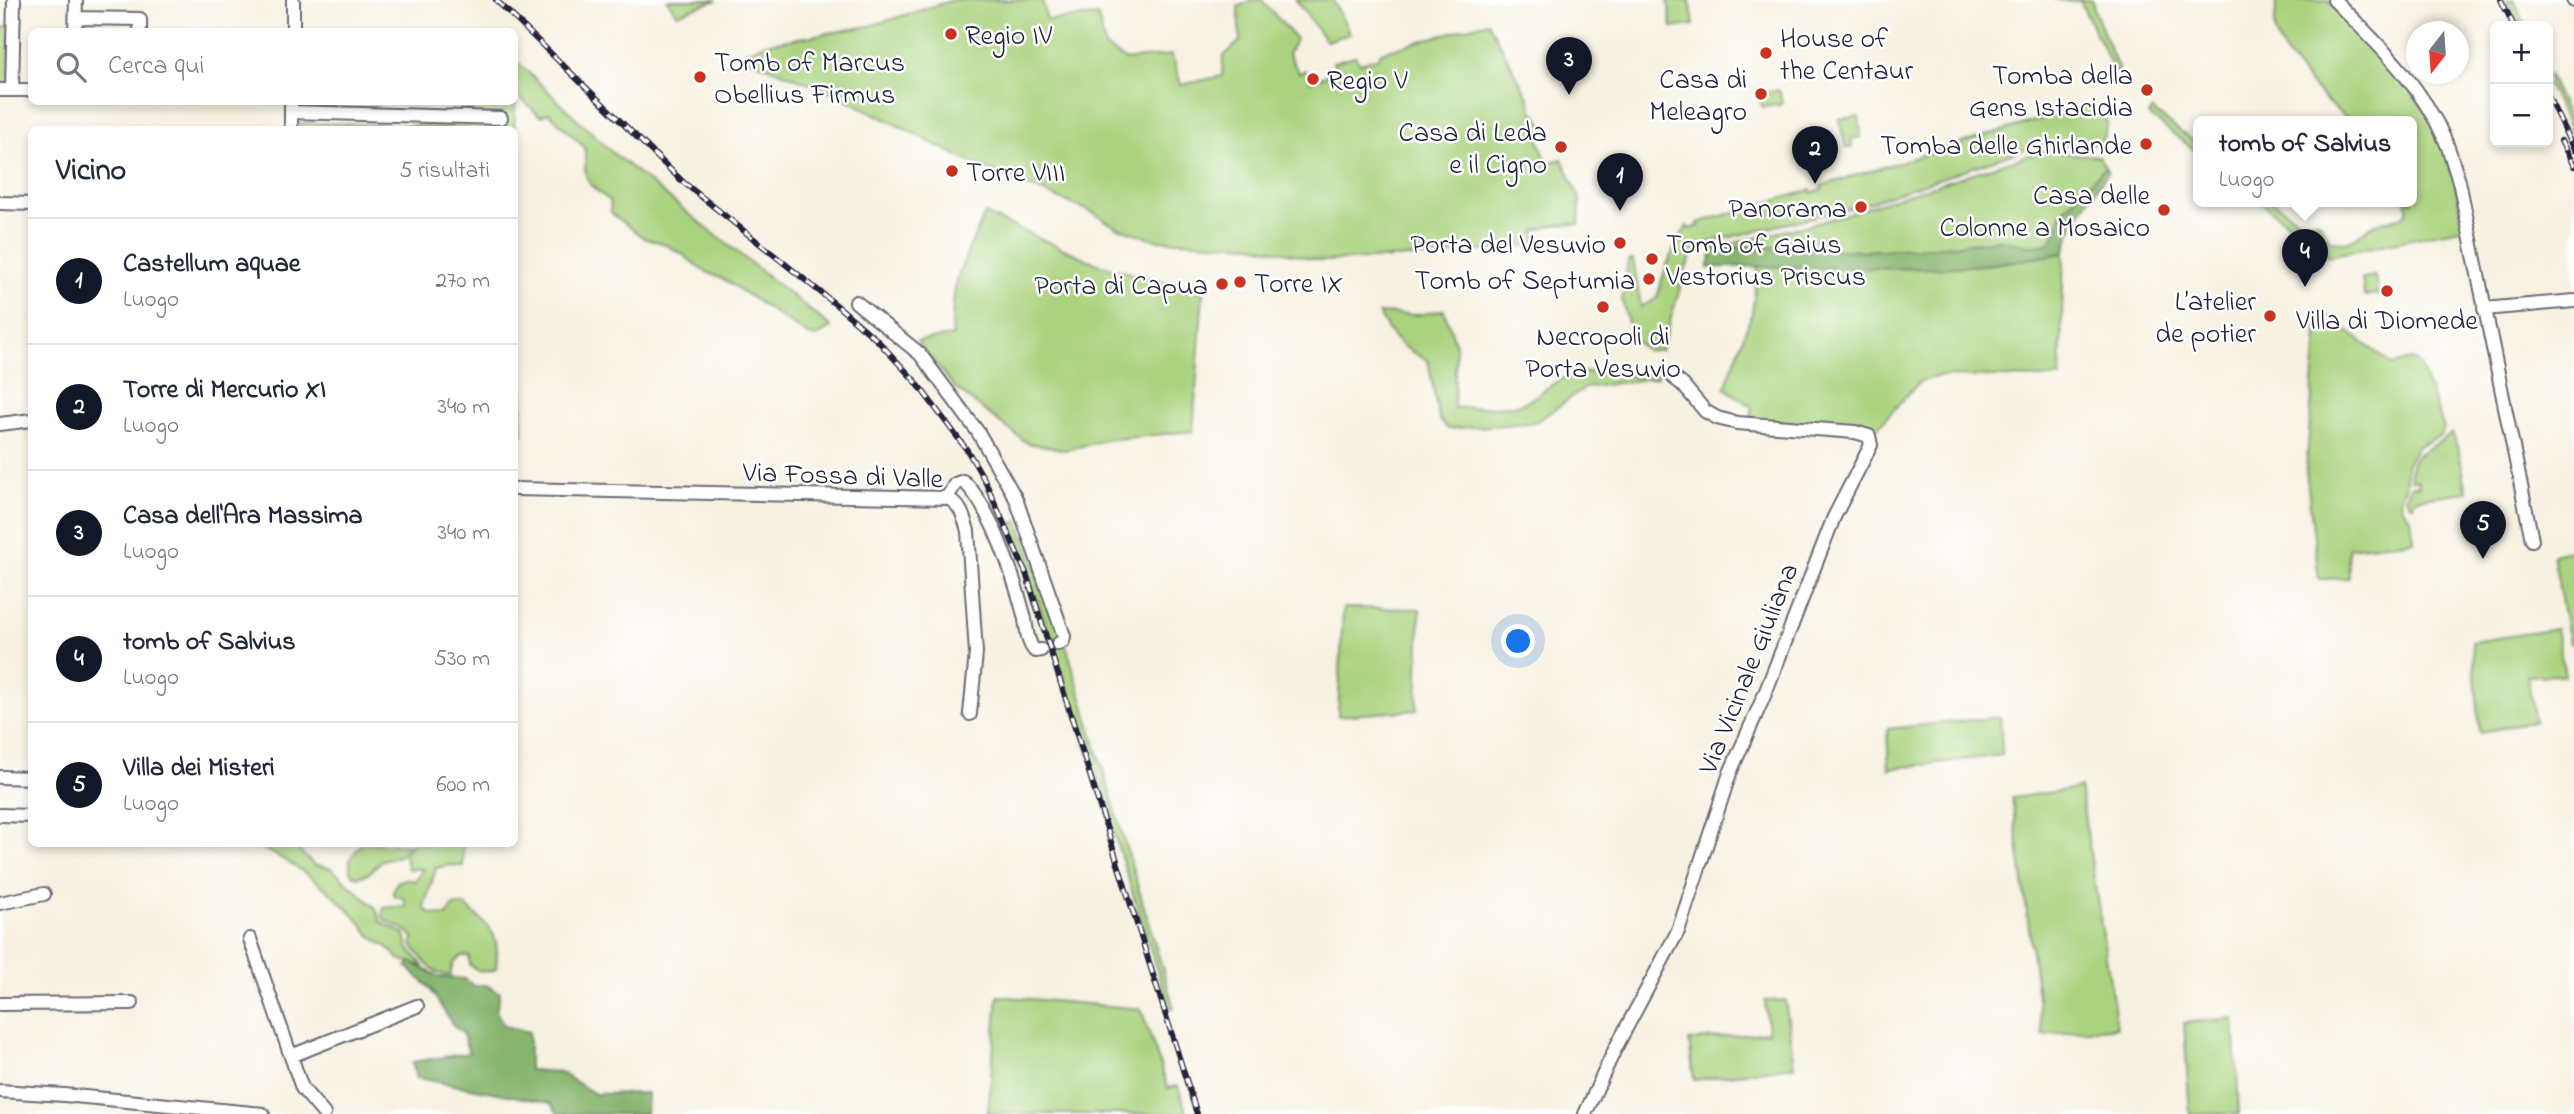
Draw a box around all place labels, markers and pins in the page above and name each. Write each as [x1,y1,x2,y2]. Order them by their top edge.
place label: Regio IV [965,17,1053,58]
place label: House of the Centaur [1780,20,1913,93]
marker: Regio IV [943,26,959,42]
pin: 3 [1546,37,1592,95]
place label: Tomb of Marcus Obellius Firmus [714,44,905,117]
marker: House of the Centaur [1758,45,1774,61]
place label: Tomba della Gens Istacidia [1969,57,2133,130]
place label: Casa di Meleagro [1649,61,1747,134]
place label: Regio V [1327,62,1408,103]
marker: Tomb of Marcus Obellius Firmus [692,69,708,85]
marker: Regio V [1305,71,1321,87]
marker: Tomba della Gens Istacidia [2139,82,2155,98]
marker: Casa di Meleagro [1753,86,1769,102]
place label: Casa di Leda e il Cigno [1399,114,1547,187]
pin: 2 [1792,126,1838,184]
place label: Tomba delle Ghirlande [1880,127,2132,168]
marker: Tomba delle Ghirlande [2138,136,2154,152]
marker: Casa di Leda e il Cigno [1553,139,1569,155]
pin: 1 [1597,153,1643,211]
place label: Torre VIII [966,154,1065,195]
marker: Torre VIII [944,163,960,179]
place label: Casa delle Colonne a Mosaico [1939,177,2150,250]
place label: Panorama [1728,190,1847,231]
marker: Panorama [1853,199,1869,215]
marker: Casa delle Colonne a Mosaico [2156,202,2172,218]
place label: Porta del Vesuvio [1410,226,1606,267]
place label: Tomb of Gaius Vestorius Priscus [1665,226,1866,299]
pin: 4 [2282,229,2328,287]
marker: Porta del Vesuvio [1612,235,1628,251]
marker: Tomb of Gaius Vestorius Priscus [1644,251,1660,267]
place label: Tomb of Septumia [1414,262,1635,303]
place label: Torre IX [1254,265,1343,306]
place label: Porta di Capua [1034,267,1208,308]
marker: Tomb of Septumia [1641,271,1657,287]
marker: Torre IX [1232,274,1248,290]
marker: Porta di Capua [1214,276,1230,292]
place label: L’atelier de potier [2155,283,2256,356]
marker: Villa di Diomede [2379,283,2395,299]
marker: Necropoli di Porta Vesuvio [1595,299,1611,315]
place label: Villa di Diomede [2295,302,2478,343]
marker: L’atelier de potier [2262,308,2278,324]
place label: Necropoli di Porta Vesuvio [1525,318,1681,391]
pin: 5 [2460,501,2506,559]

